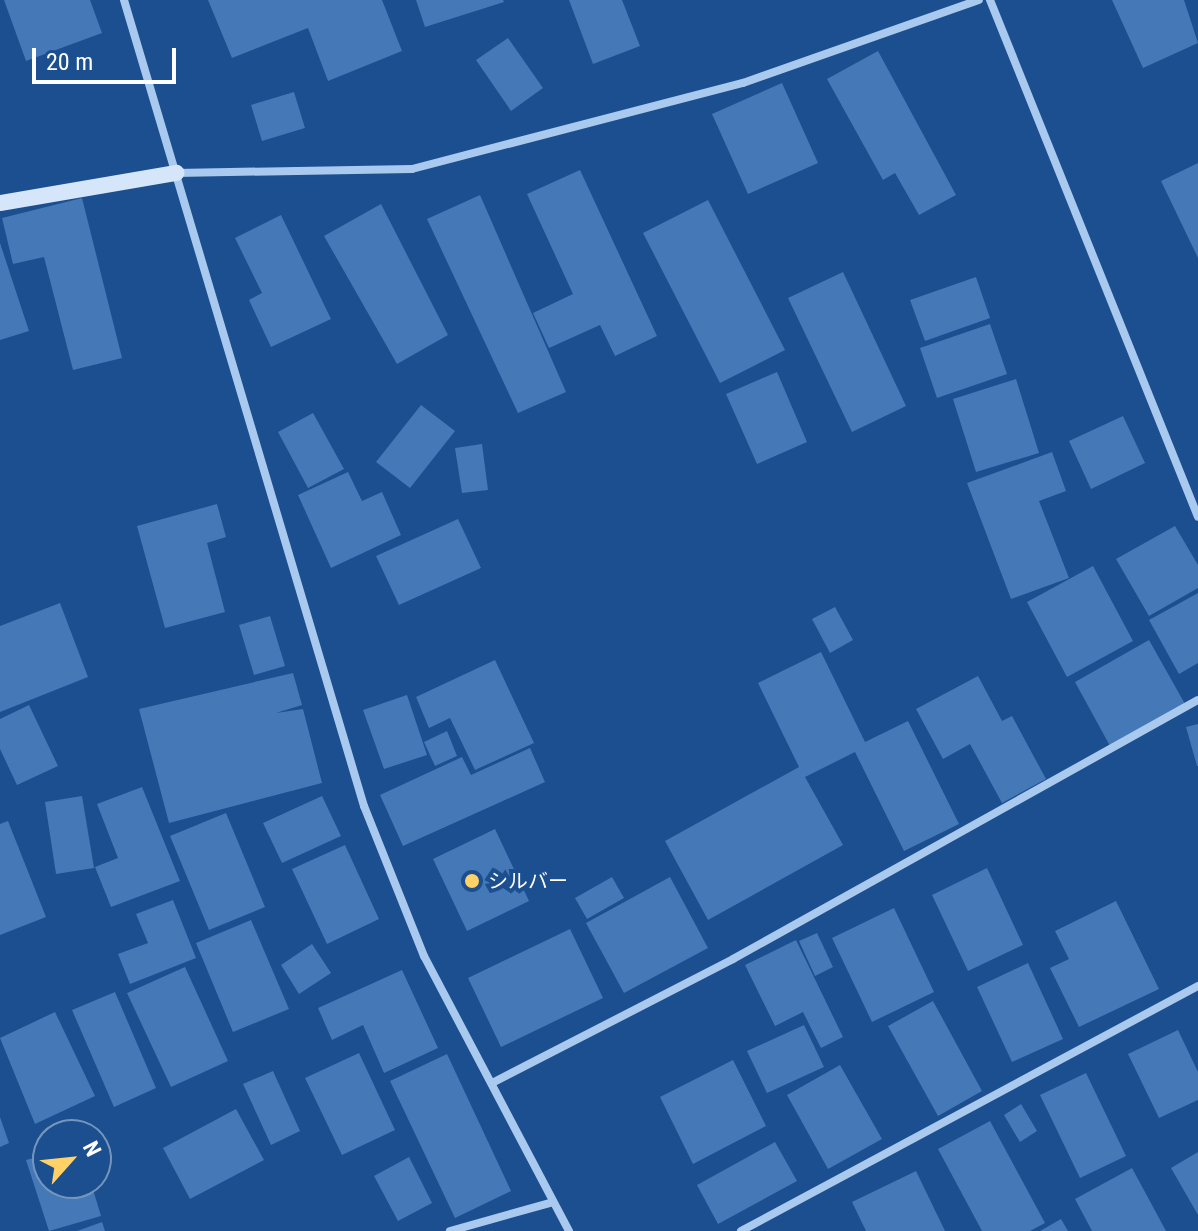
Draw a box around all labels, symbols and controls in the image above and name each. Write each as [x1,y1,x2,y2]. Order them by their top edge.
scale bar [36,32,180,82]
text: 20 m [46,48,93,76]
place label: シルバー [488,869,568,893]
marker: シルバー [463,872,481,890]
north arrow [32,1119,112,1199]
text: N [78,1137,106,1160]

